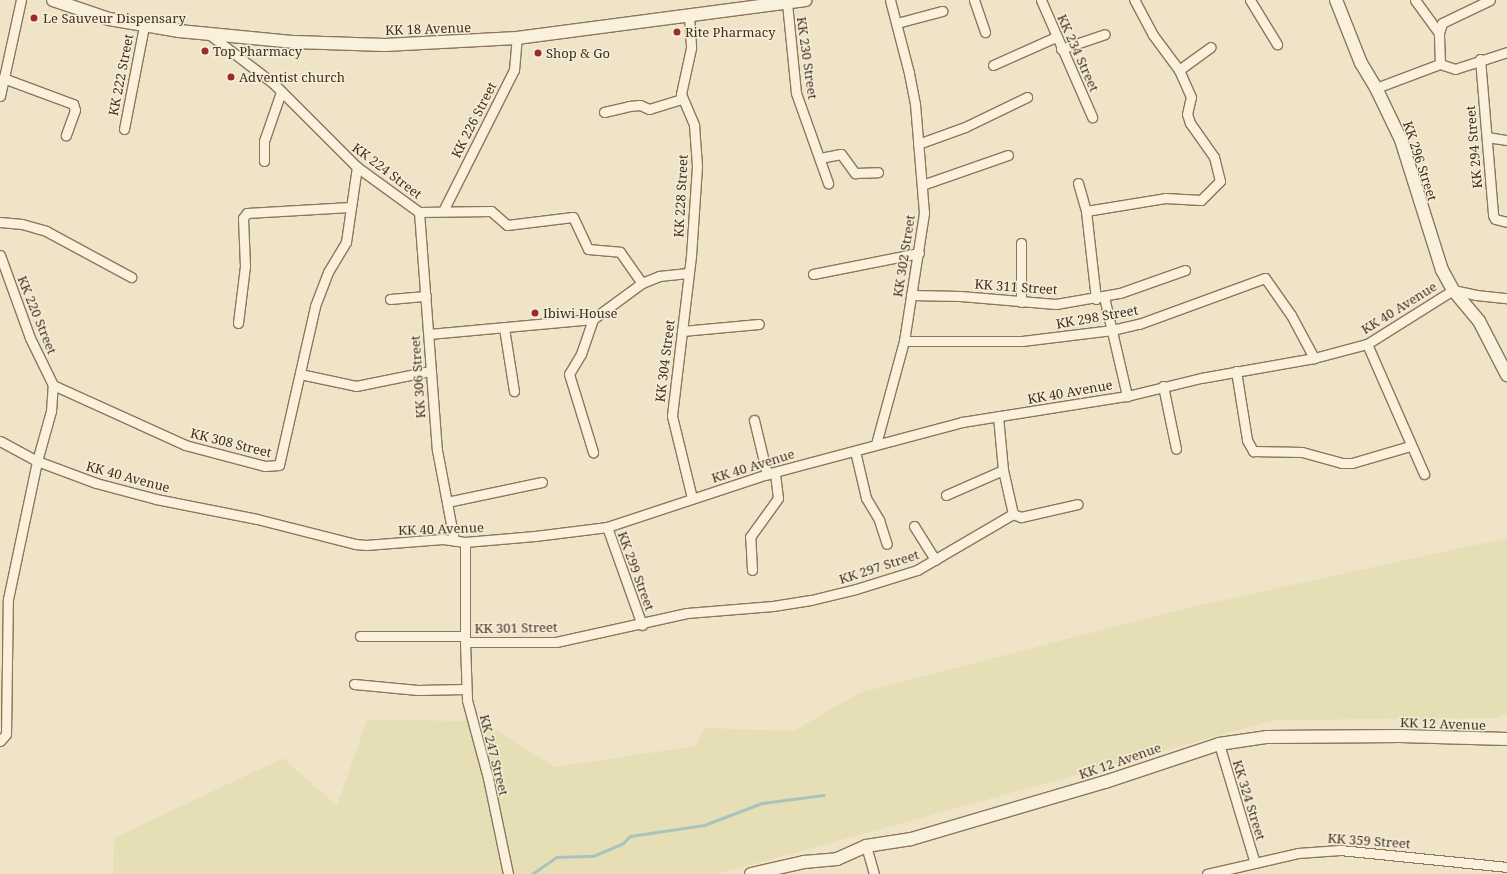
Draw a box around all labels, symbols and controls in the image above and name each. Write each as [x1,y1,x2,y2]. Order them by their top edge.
place label: Le Sauveur Dispensary [43,10,186,26]
marker: Le Sauveur Dispensary [28,12,40,24]
street label: KK 234 Street [1054,12,1102,94]
street label: KK 230 Street [793,16,821,100]
street label: KK 18 Avenue [385,20,471,38]
place label: Rite Pharmacy [685,24,775,40]
marker: Rite Pharmacy [672,27,682,37]
street label: KK 222 Street [105,33,137,117]
place label: Top Pharmacy [213,43,302,59]
place label: Shop & Go [546,45,610,61]
marker: Top Pharmacy [200,46,210,56]
marker: Shop & Go [533,48,543,58]
place label: Adventist church [239,69,345,85]
marker: Adventist church [226,72,236,82]
street label: KK 226 Street [448,79,500,161]
street label: KK 294 Street [1463,105,1485,189]
street label: KK 296 Street [1400,119,1440,203]
street label: KK 224 Street [349,140,425,202]
street label: KK 228 Street [671,154,691,238]
street label: KK 302 Street [890,214,918,298]
street label: KK 220 Street [14,274,60,356]
street label: KK 311 Street [974,276,1058,298]
street label: KK 40 Avenue [1358,279,1440,337]
street label: KK 298 Street [1055,302,1139,332]
place label: Ibiwi House [543,305,618,321]
marker: Ibiwi House [530,308,540,318]
street label: KK 304 Street [652,319,678,403]
street label: KK 306 Street [407,335,429,419]
street label: KK 40 Avenue [1026,377,1114,407]
street label: KK 308 Street [189,425,273,461]
street label: KK 40 Avenue [710,446,796,486]
street label: KK 40 Avenue [84,458,172,496]
street label: KK 40 Avenue [398,520,484,538]
street label: KK 299 Street [614,529,658,613]
street label: KK 297 Street [837,547,921,587]
street label: KK 301 Street [474,619,558,637]
street label: KK 247 Street [476,713,512,797]
street label: KK 12 Avenue [1400,715,1486,733]
street label: KK 12 Avenue [1077,740,1163,782]
street label: KK 324 Street [1229,758,1269,842]
street label: KK 359 Street [1327,830,1411,852]

